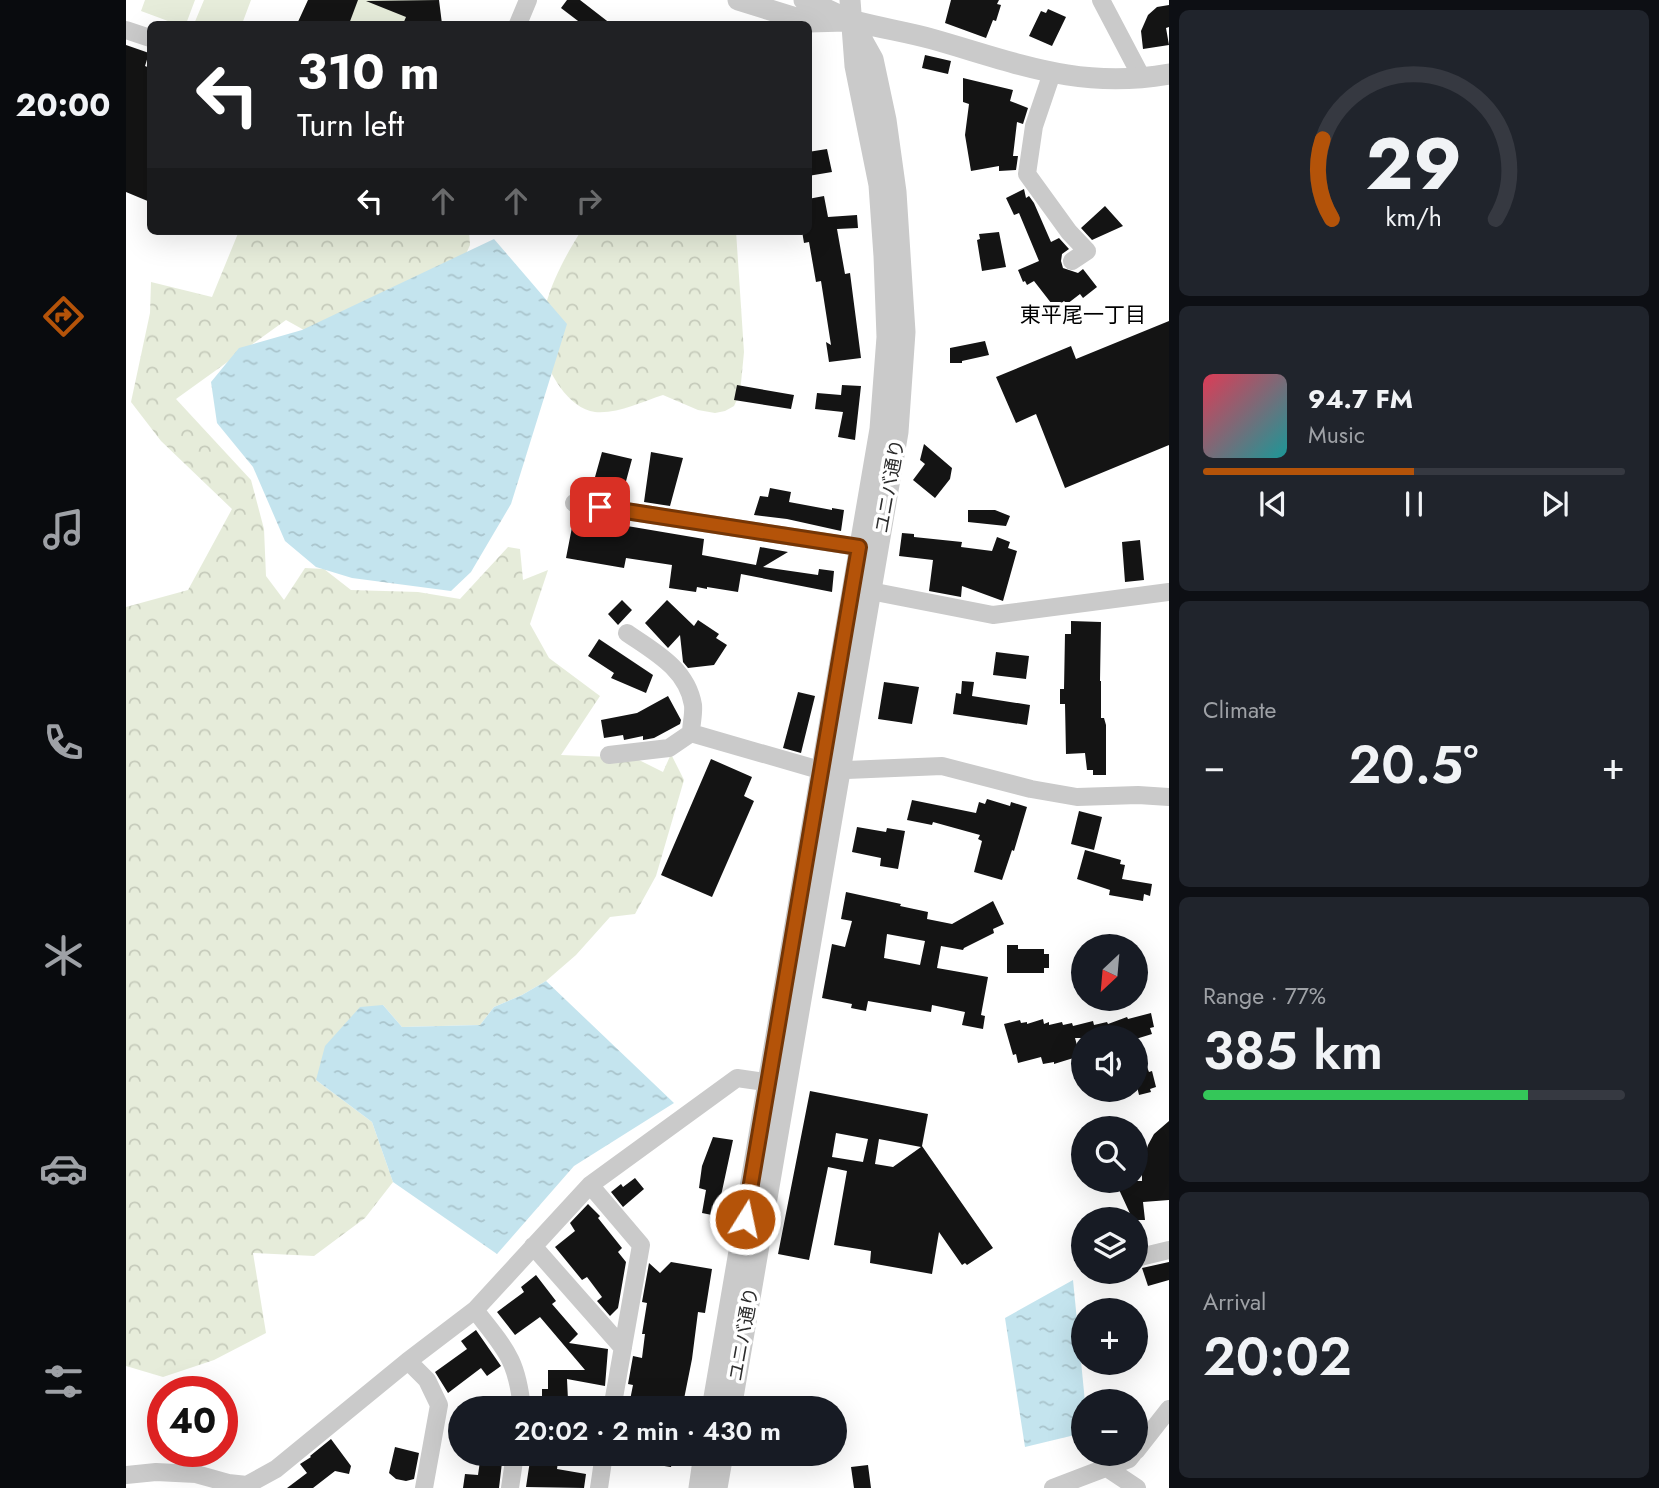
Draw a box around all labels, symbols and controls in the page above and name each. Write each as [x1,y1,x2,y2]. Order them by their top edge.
text: 310 m [297,37,440,107]
icon: left [182,49,273,140]
text: 20:00 [16,82,110,128]
text: Turn left [297,102,404,148]
text: 29 [1366,111,1462,216]
icon: left [351,182,389,220]
icon: ahead [424,182,462,220]
icon: ahead [497,182,535,220]
icon: right [570,182,608,220]
text: km/h [1386,199,1442,235]
icon: directions [39,292,88,341]
district label: 東平尾一丁目 [1020,300,1146,330]
text: 94.7 FM [1308,380,1413,418]
text: Music [1308,418,1365,452]
street label: ユニバ通り [868,437,911,535]
pin [570,477,630,537]
icon: previous [1254,485,1292,523]
icon: pause [1395,485,1433,523]
icon: next [1536,485,1574,523]
icon: arrive [581,488,619,526]
icon: music [39,505,88,554]
text: Climate [1203,693,1276,727]
icon: phone [39,718,88,767]
text: 20.5° [1349,727,1478,803]
text: − [1203,738,1225,793]
text: + [1602,738,1625,793]
icon: climate [39,931,88,980]
north arrow [1071,934,1148,1012]
map controls [1071,934,1148,1466]
text: Range · 77% [1203,979,1326,1013]
text: 385 km [1203,1013,1383,1089]
button: sound [1071,1025,1148,1102]
button: search [1071,1116,1148,1193]
icon: car [39,1144,88,1193]
position arrow [708,1182,782,1256]
button: layers [1071,1207,1148,1284]
street label: ユニバ通り [722,1285,765,1383]
text: Arrival [1203,1285,1266,1319]
button: + [1071,1298,1148,1375]
text: 20:02 [1203,1319,1352,1395]
icon: filters [39,1357,88,1406]
speed limit sign: 40 [147,1376,238,1467]
button: − [1071,1389,1148,1466]
text: 20:02 · 2 min · 430 m [514,1412,781,1450]

